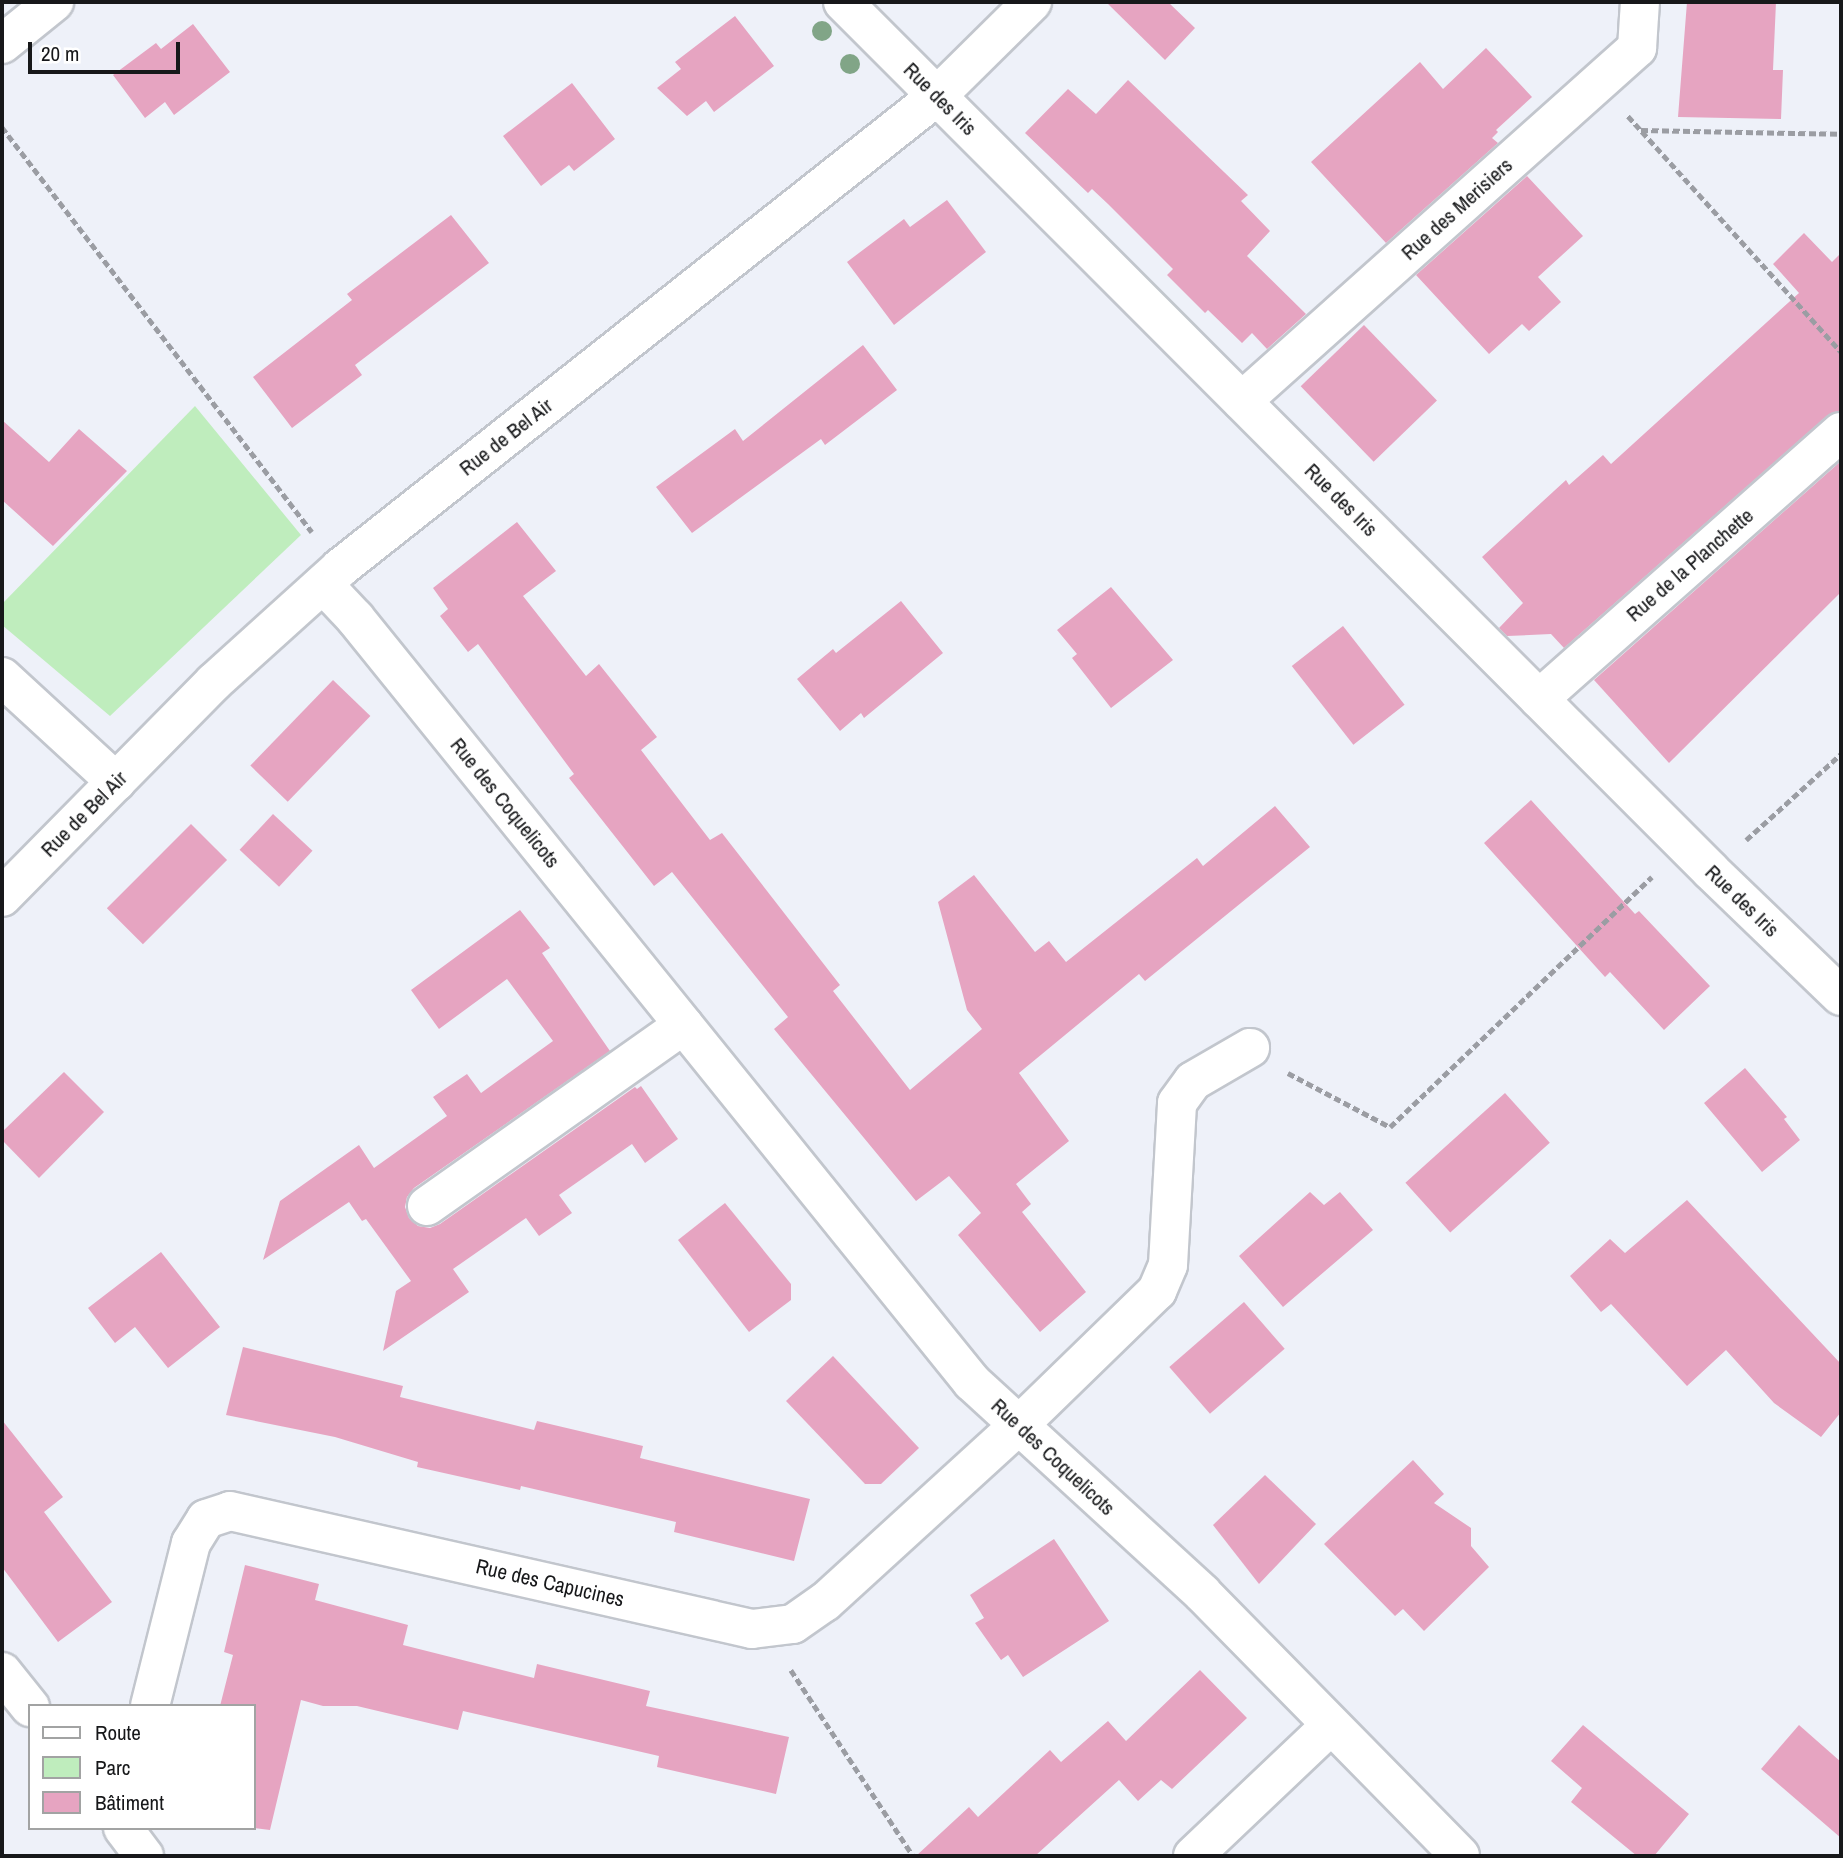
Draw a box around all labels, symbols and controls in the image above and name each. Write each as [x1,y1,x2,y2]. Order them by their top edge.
scale bar [32,28,184,72]
text: 20 m [41,39,79,68]
street label: Rue des Iris [898,57,982,141]
street label: Rue des Merisiers [1396,153,1518,265]
street label: Rue de Bel Air [454,393,558,481]
street label: Rue des Iris [1299,458,1383,542]
street label: Rue de la Planchette [1621,503,1759,627]
street label: Rue des Coquelicots [445,733,565,873]
street label: Rue de Bel Air [35,765,133,863]
street label: Rue des Iris [1700,860,1784,942]
street label: Rue des Coquelicots [986,1393,1120,1521]
street label: Rue des Capucines [473,1554,627,1612]
legend [28,1704,256,1830]
text: Route [95,1718,141,1747]
text: Parc [95,1753,130,1782]
text: Bâtiment [95,1788,164,1817]

